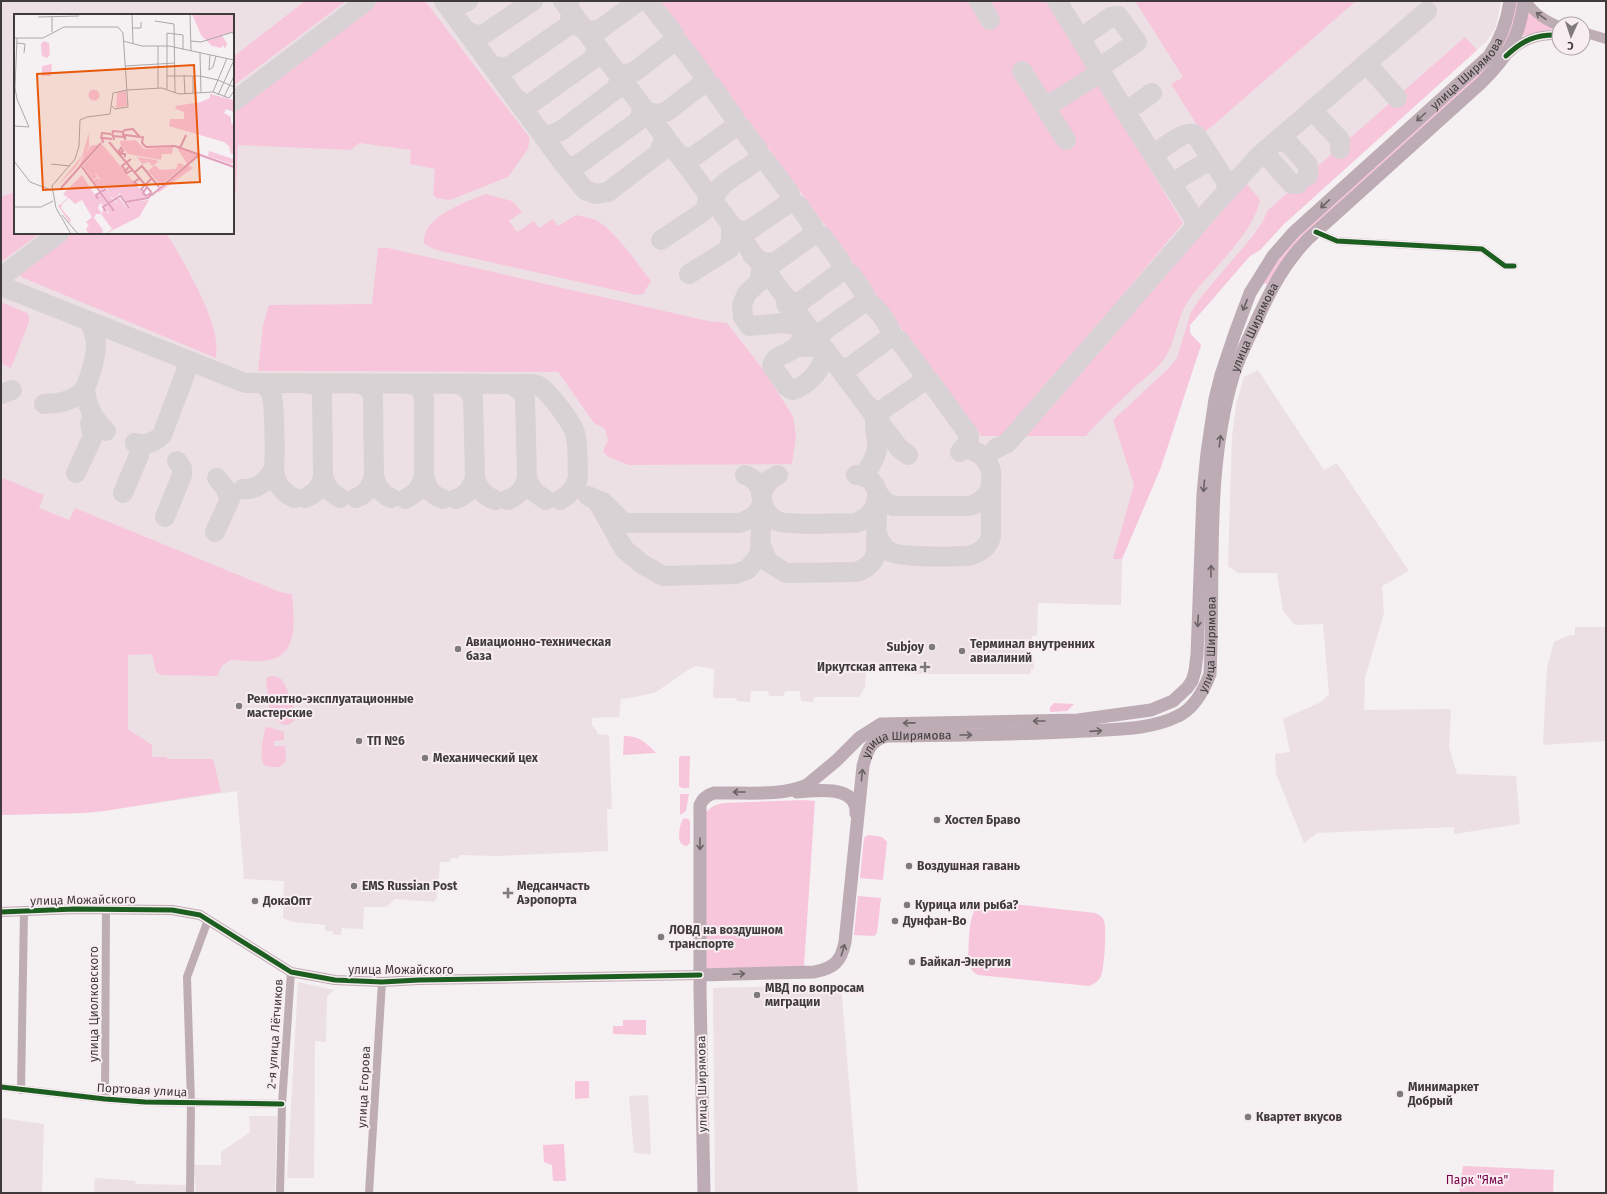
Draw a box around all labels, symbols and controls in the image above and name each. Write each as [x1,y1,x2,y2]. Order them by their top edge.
one-way arrow [1536,12,1547,20]
inset map [14,14,234,234]
north arrow [1551,16,1591,56]
street label: улица Ширямова [1428,35,1506,112]
text: С [1566,39,1574,52]
one-way arrow [1416,113,1427,122]
one-way arrow [1320,199,1330,209]
street label: улица Ширямова [1228,280,1281,374]
one-way arrow [1241,299,1249,311]
one-way arrow [1216,435,1224,448]
one-way arrow [1200,479,1207,492]
one-way arrow [1207,565,1215,578]
street label: улица Ширямова [1196,597,1219,695]
one-way arrow [1195,614,1202,627]
place label: Авиационно-техническая база [465,635,611,663]
place label: Терминал внутренних авиалиний [970,637,1096,665]
place label: Subjoy [887,640,925,654]
marker: Subjoy [927,642,937,652]
marker: Авиационно-техническая база [453,644,463,654]
marker: Терминал внутренних авиалиний [957,646,967,656]
place label: Иркутская аптека [817,660,917,674]
marker: Иркутская аптека [920,662,930,672]
place label: Ремонтно-эксплуатационные мастерские [247,692,414,720]
marker: Ремонтно-эксплуатационные мастерские [234,701,244,711]
one-way arrow [1033,717,1046,725]
one-way arrow [903,719,916,727]
one-way arrow [1089,727,1102,734]
street label: улица Ширямова [859,728,952,760]
one-way arrow [959,731,972,739]
place label: ТП №6 [367,734,405,748]
marker: ТП №6 [354,736,364,746]
place label: Механический цех [433,751,539,765]
marker: Механический цех [420,753,430,763]
one-way arrow [859,769,866,782]
one-way arrow [733,789,746,796]
place label: Хостел Браво [944,813,1020,827]
marker: Хостел Браво [932,815,942,825]
one-way arrow [696,837,704,850]
place label: Воздушная гавань [917,859,1021,873]
marker: Воздушная гавань [904,861,914,871]
place label: EMS Russian Рost [362,879,458,893]
place label: Медсанчасть Аэропорта [516,879,590,907]
marker: EMS Russian Рost [349,881,359,891]
marker: Медсанчасть Аэропорта [502,887,514,899]
street label: улица Можайского [30,892,136,908]
place label: ДокаОпт [262,894,312,908]
marker: ДокаОпт [250,896,260,906]
place label: Курица или рыба? [915,898,1018,912]
marker: Курица или рыба? [902,900,912,910]
place label: Дунфан-Во [902,914,967,928]
marker: Дунфан-Во [890,916,900,926]
place label: ЛОВД на воздушном транспорте [669,923,783,951]
marker: ЛОВД на воздушном транспорте [656,932,666,942]
one-way arrow [840,943,847,956]
street label: улица Циолковского [87,946,101,1062]
place label: Байкал-Энергия [920,955,1011,969]
marker: Байкал-Энергия [907,957,917,967]
street label: улица Можайского [348,963,454,977]
one-way arrow [732,971,745,978]
street label: 2-я улица Лётчиков [264,978,286,1089]
place label: МВД по вопросам миграции [765,981,864,1009]
marker: МВД по вопросам миграции [752,990,762,1000]
street label: улица Ширямова [694,1035,710,1133]
street label: улица Егорова [355,1046,373,1128]
place label: Минимаркет Добрый [1407,1080,1479,1108]
street label: Портовая улица [96,1081,188,1099]
marker: Минимаркет Добрый [1395,1089,1405,1099]
place label: Квартет вкусов [1256,1110,1343,1124]
marker: Квартет вкусов [1243,1112,1253,1122]
park label: Парк "Яма" [1446,1173,1508,1187]

